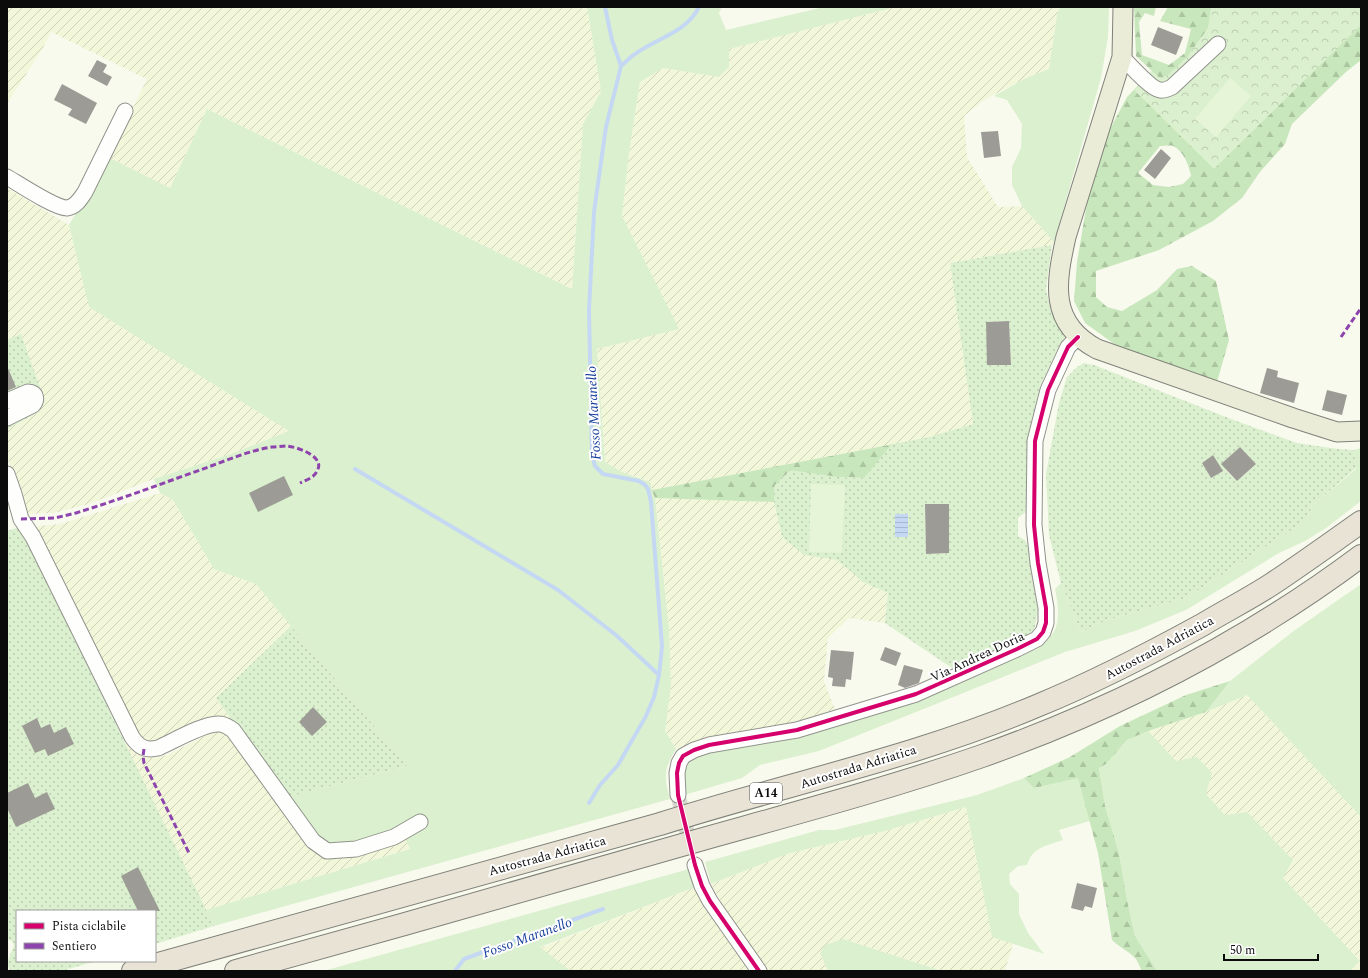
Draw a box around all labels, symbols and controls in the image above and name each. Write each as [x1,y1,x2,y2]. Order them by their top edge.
water label: Fosso Maranello [581,365,606,461]
street label: Autostrada Adriatica [1101,610,1218,685]
street label: Via Andrea Doria [927,626,1028,687]
street label: Autostrada Adriatica [798,740,920,794]
road number: A14 [750,783,782,803]
street label: Autostrada Adriatica [486,831,609,881]
legend [16,910,156,962]
water label: Fosso Maranello [479,912,575,963]
text: Pista ciclabile [52,917,126,936]
scale bar [1224,936,1318,962]
text: Sentiero [52,937,96,956]
text: 50 m [1230,941,1255,960]

